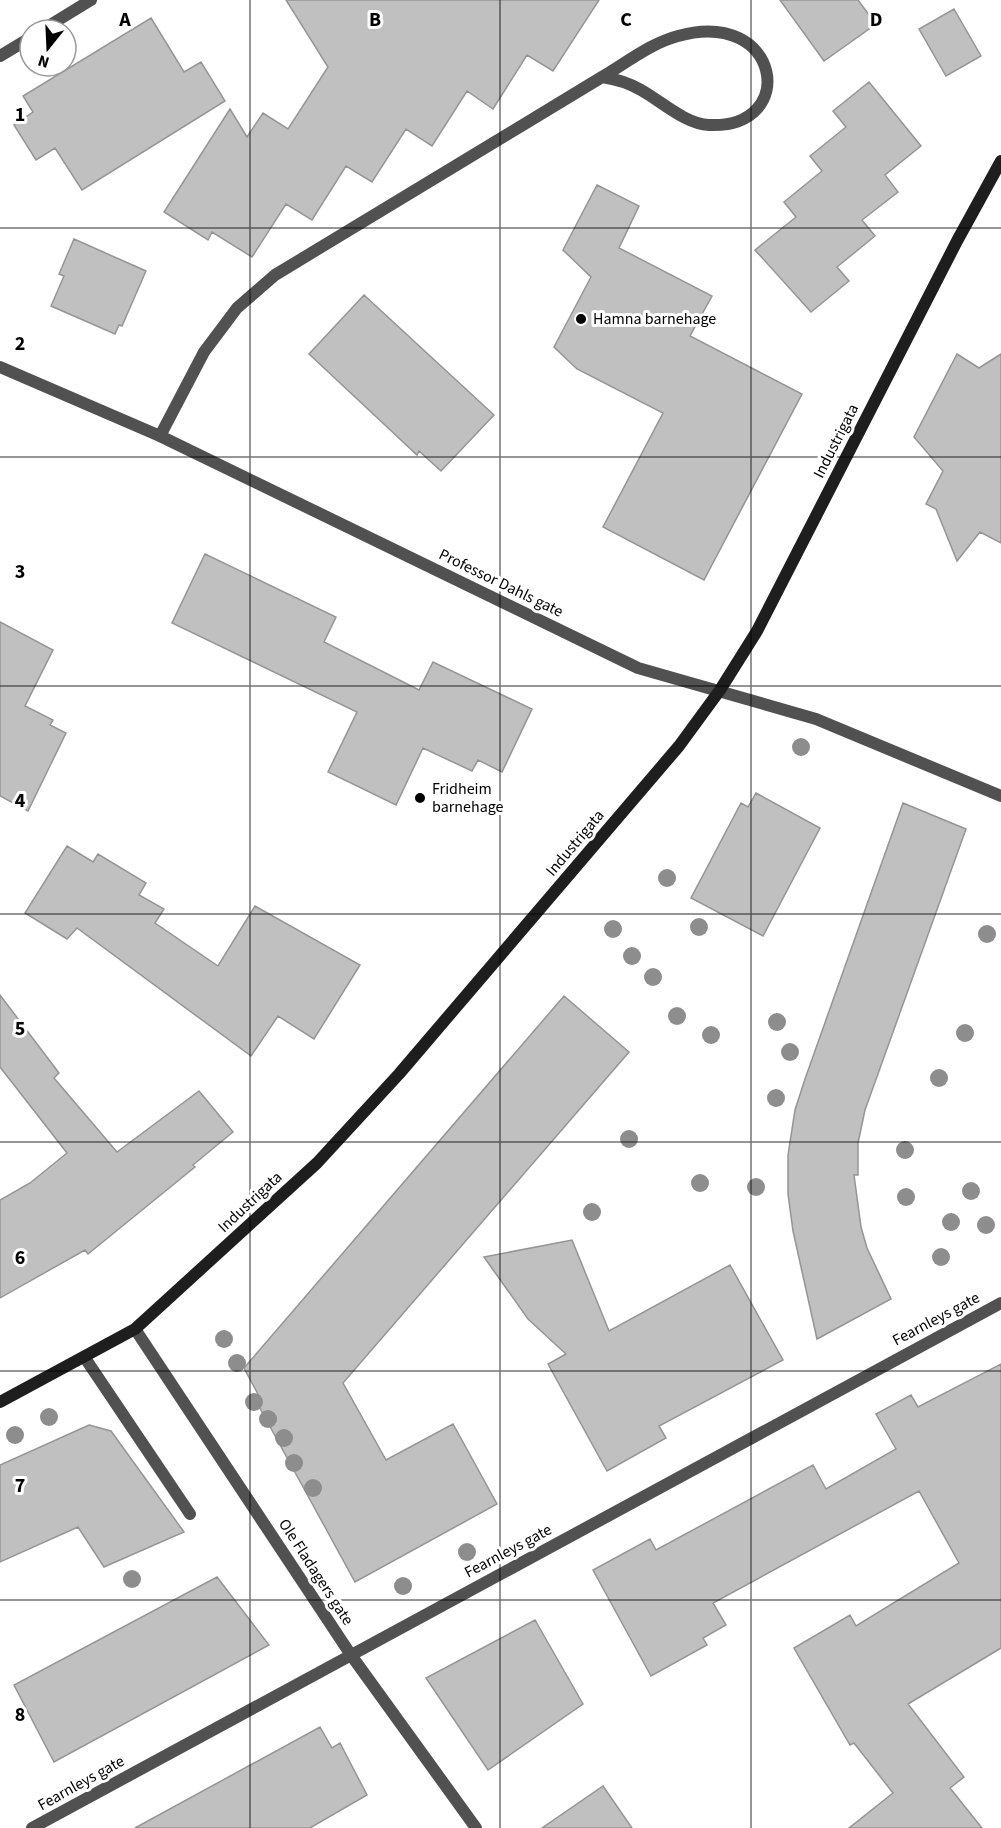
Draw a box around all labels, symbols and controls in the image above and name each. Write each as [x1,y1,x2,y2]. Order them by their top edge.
text: A [118,6,131,34]
text: B [369,6,381,34]
text: C [620,6,632,34]
text: D [870,6,882,34]
north arrow [18,18,78,78]
text: N [35,49,52,73]
text: 1 [15,101,25,129]
place label: Hamna barnehage [593,308,716,330]
marker: Hamna barnehage [574,312,588,326]
text: 2 [15,330,25,358]
street label: Industrigata [808,400,864,482]
street label: Professor Dahls gate [435,543,567,623]
text: 3 [15,558,25,586]
place label: Fridheim barnehage [432,778,504,818]
text: 4 [15,787,26,815]
marker: Fridheim barnehage [413,791,427,805]
street label: Industrigata [541,805,609,881]
text: 5 [15,1015,25,1043]
street label: Industrigata [213,1166,287,1238]
text: 6 [15,1244,25,1272]
street label: Fearnleys gate [888,1287,984,1351]
text: 7 [15,1472,25,1500]
street label: Ole Fladagers gate [273,1515,359,1630]
street label: Fearnleys gate [460,1519,556,1583]
text: 8 [15,1701,25,1729]
street label: Fearnleys gate [34,1750,128,1816]

